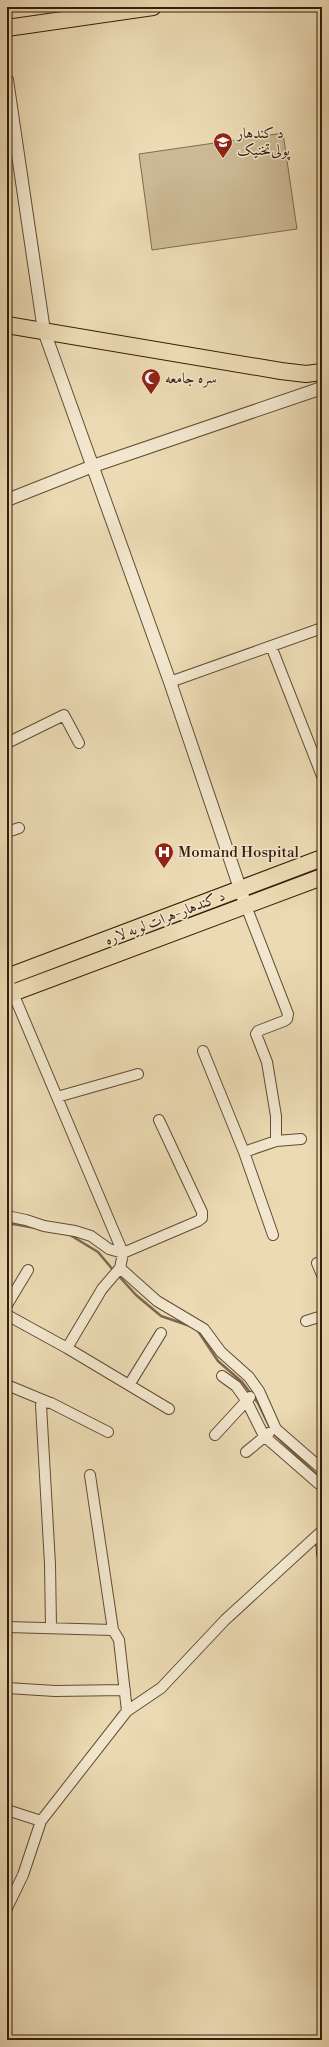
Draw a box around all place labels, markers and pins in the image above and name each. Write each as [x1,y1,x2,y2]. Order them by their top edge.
place label: د کندهار پولی‌تخنیک [235,124,291,161]
school or university icon: د کندهار پولی‌تخنیک [212,131,234,159]
mosque icon: سره جامعه [140,367,162,395]
place label: سره جامعه [165,369,217,388]
hospital icon: Momand Hospital [153,841,175,869]
place label: Momand Hospital [178,843,300,862]

